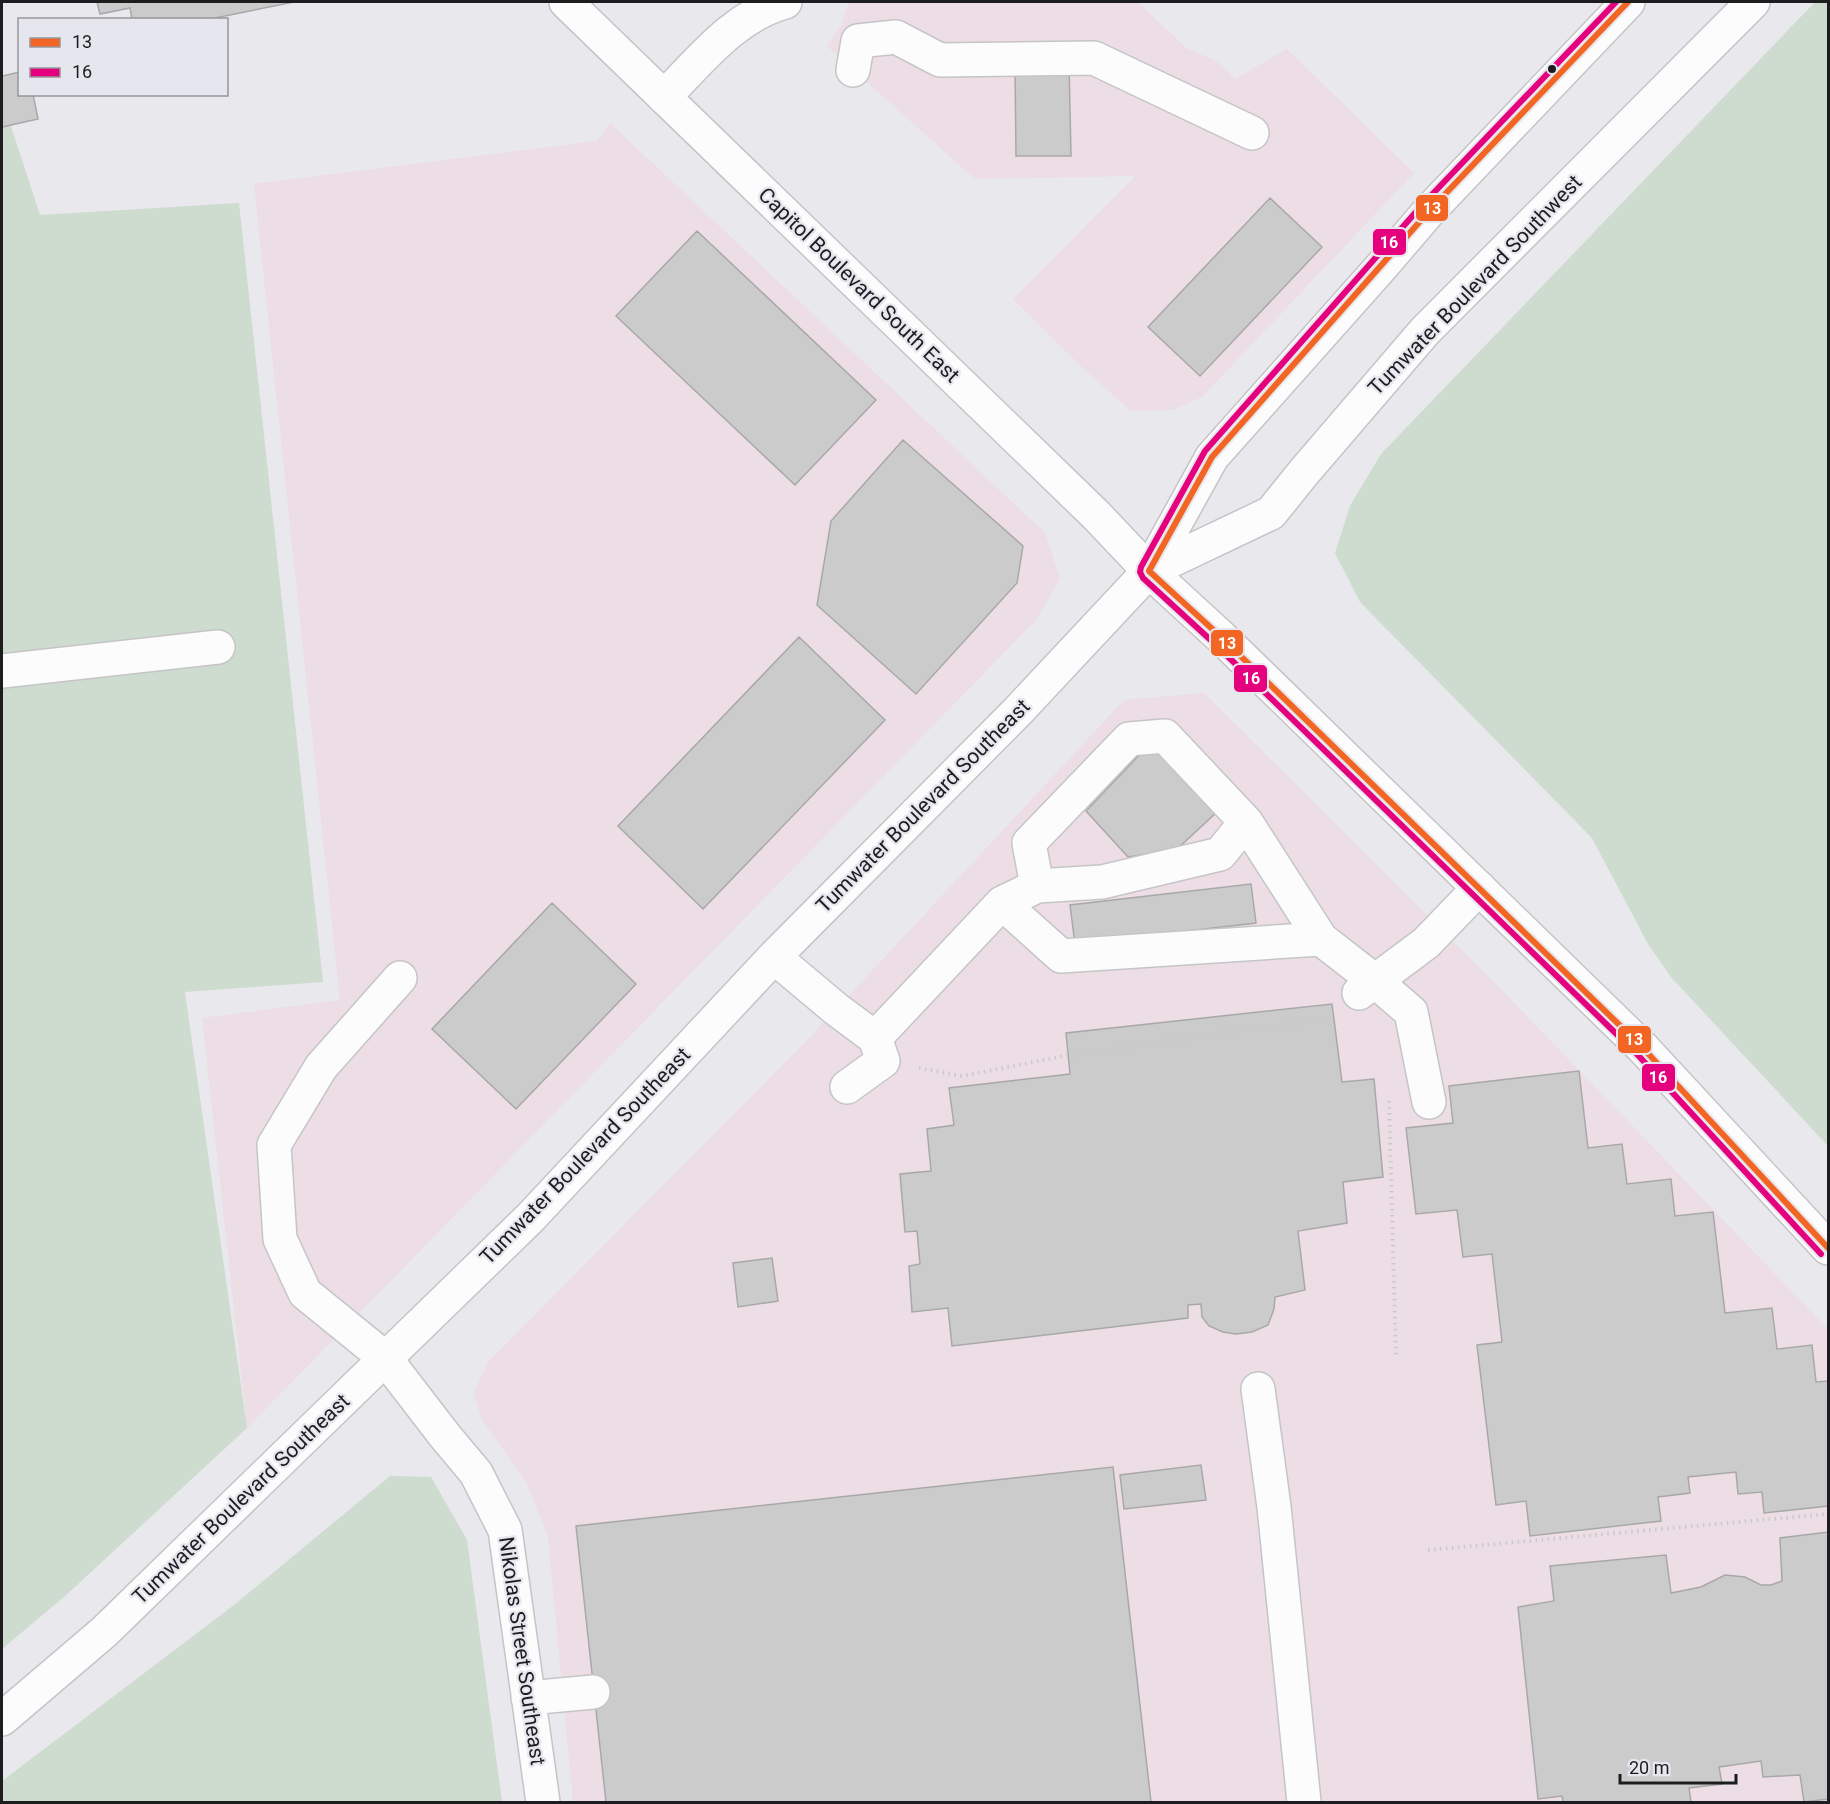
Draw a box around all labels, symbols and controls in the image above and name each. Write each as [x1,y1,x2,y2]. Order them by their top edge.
legend [18,18,228,96]
text: 13 [72,31,92,52]
text: 16 [72,61,92,82]
unlabelled marker [1546,63,1558,75]
street label: Tumwater Boulevard Southwest [1363,170,1587,400]
street label: Capitol Boulevard South East [754,183,964,387]
line badge: 13 [1415,194,1449,222]
text: 13 [1423,199,1441,218]
line badge: 16 [1372,228,1407,256]
text: 16 [1380,233,1398,252]
line badge: 13 [1210,629,1244,657]
text: 13 [1218,634,1236,653]
line badge: 16 [1233,664,1268,693]
text: 16 [1242,669,1260,688]
street label: Tumwater Boulevard Southeast [811,694,1035,918]
line badge: 13 [1617,1025,1652,1054]
text: 13 [1625,1030,1643,1049]
street label: Tumwater Boulevard Southeast [475,1043,695,1269]
line badge: 16 [1641,1063,1676,1092]
text: 16 [1649,1068,1667,1087]
street label: Tumwater Boulevard Southeast [128,1389,354,1609]
street label: Nikolas Street Southeast [494,1535,550,1767]
scale bar [1620,1747,1736,1785]
text: 20 m [1629,1757,1669,1778]

